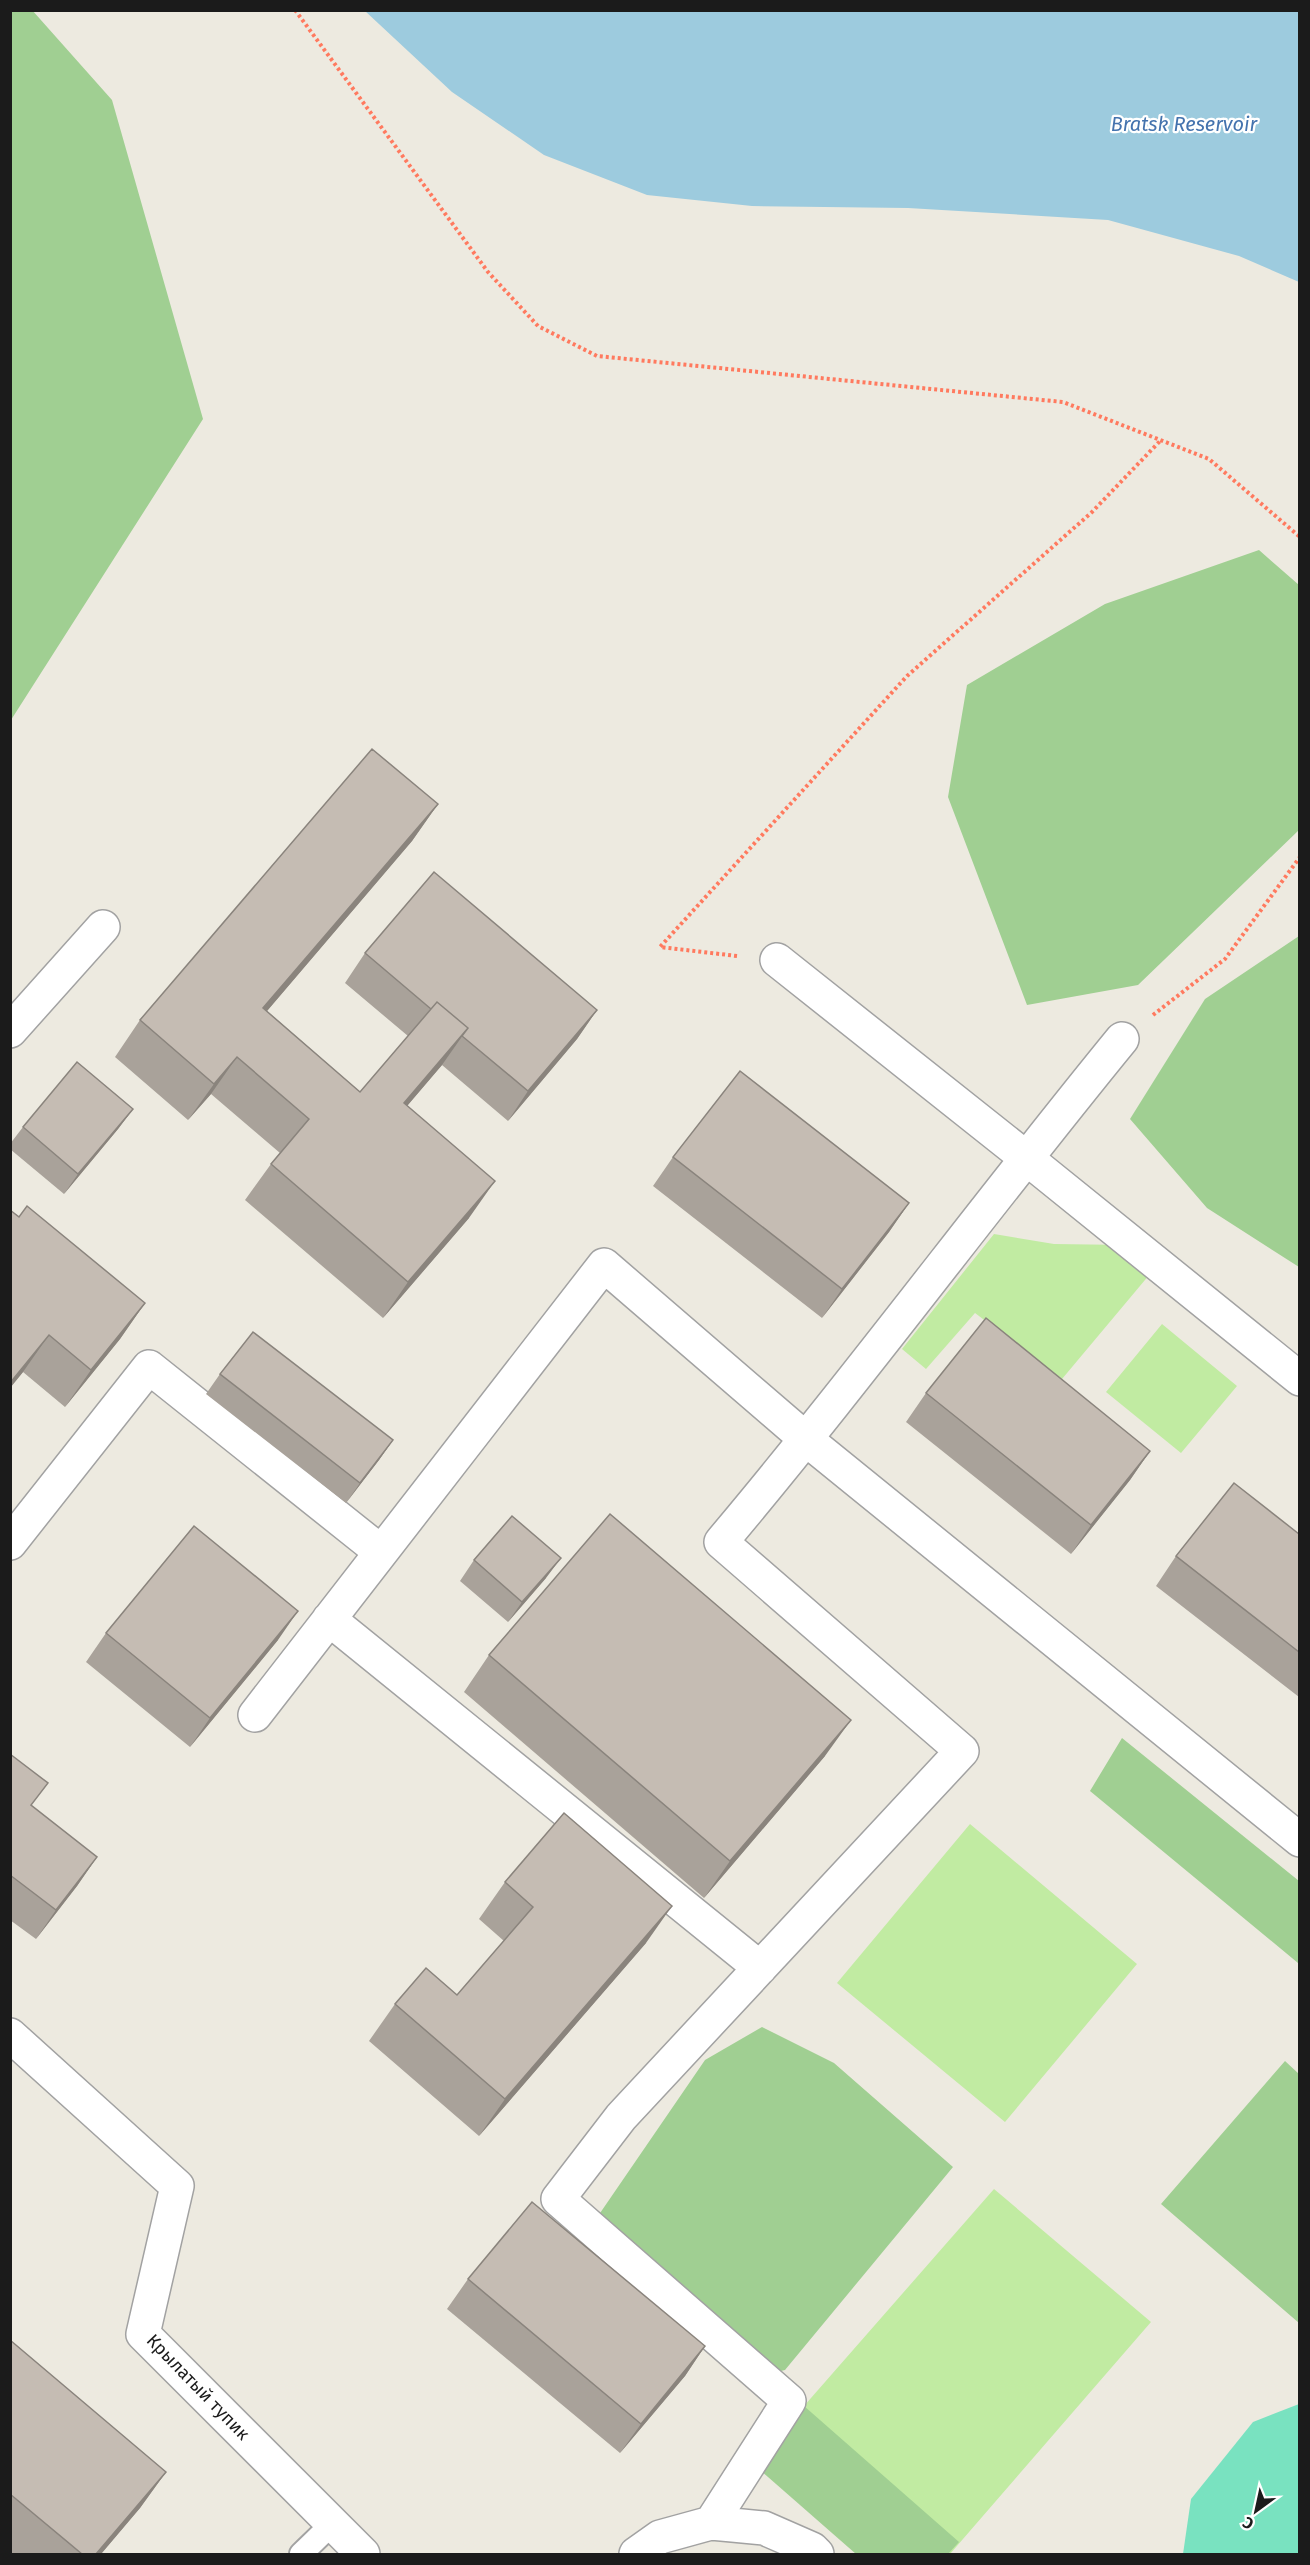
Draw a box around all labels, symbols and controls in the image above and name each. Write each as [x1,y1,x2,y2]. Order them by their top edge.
water label: Bratsk Reservoir [1111,112,1259,136]
street label: Крылатый тупик [142,2329,255,2445]
north arrow [1226,2481,1286,2541]
text: С [1238,2512,1257,2534]

